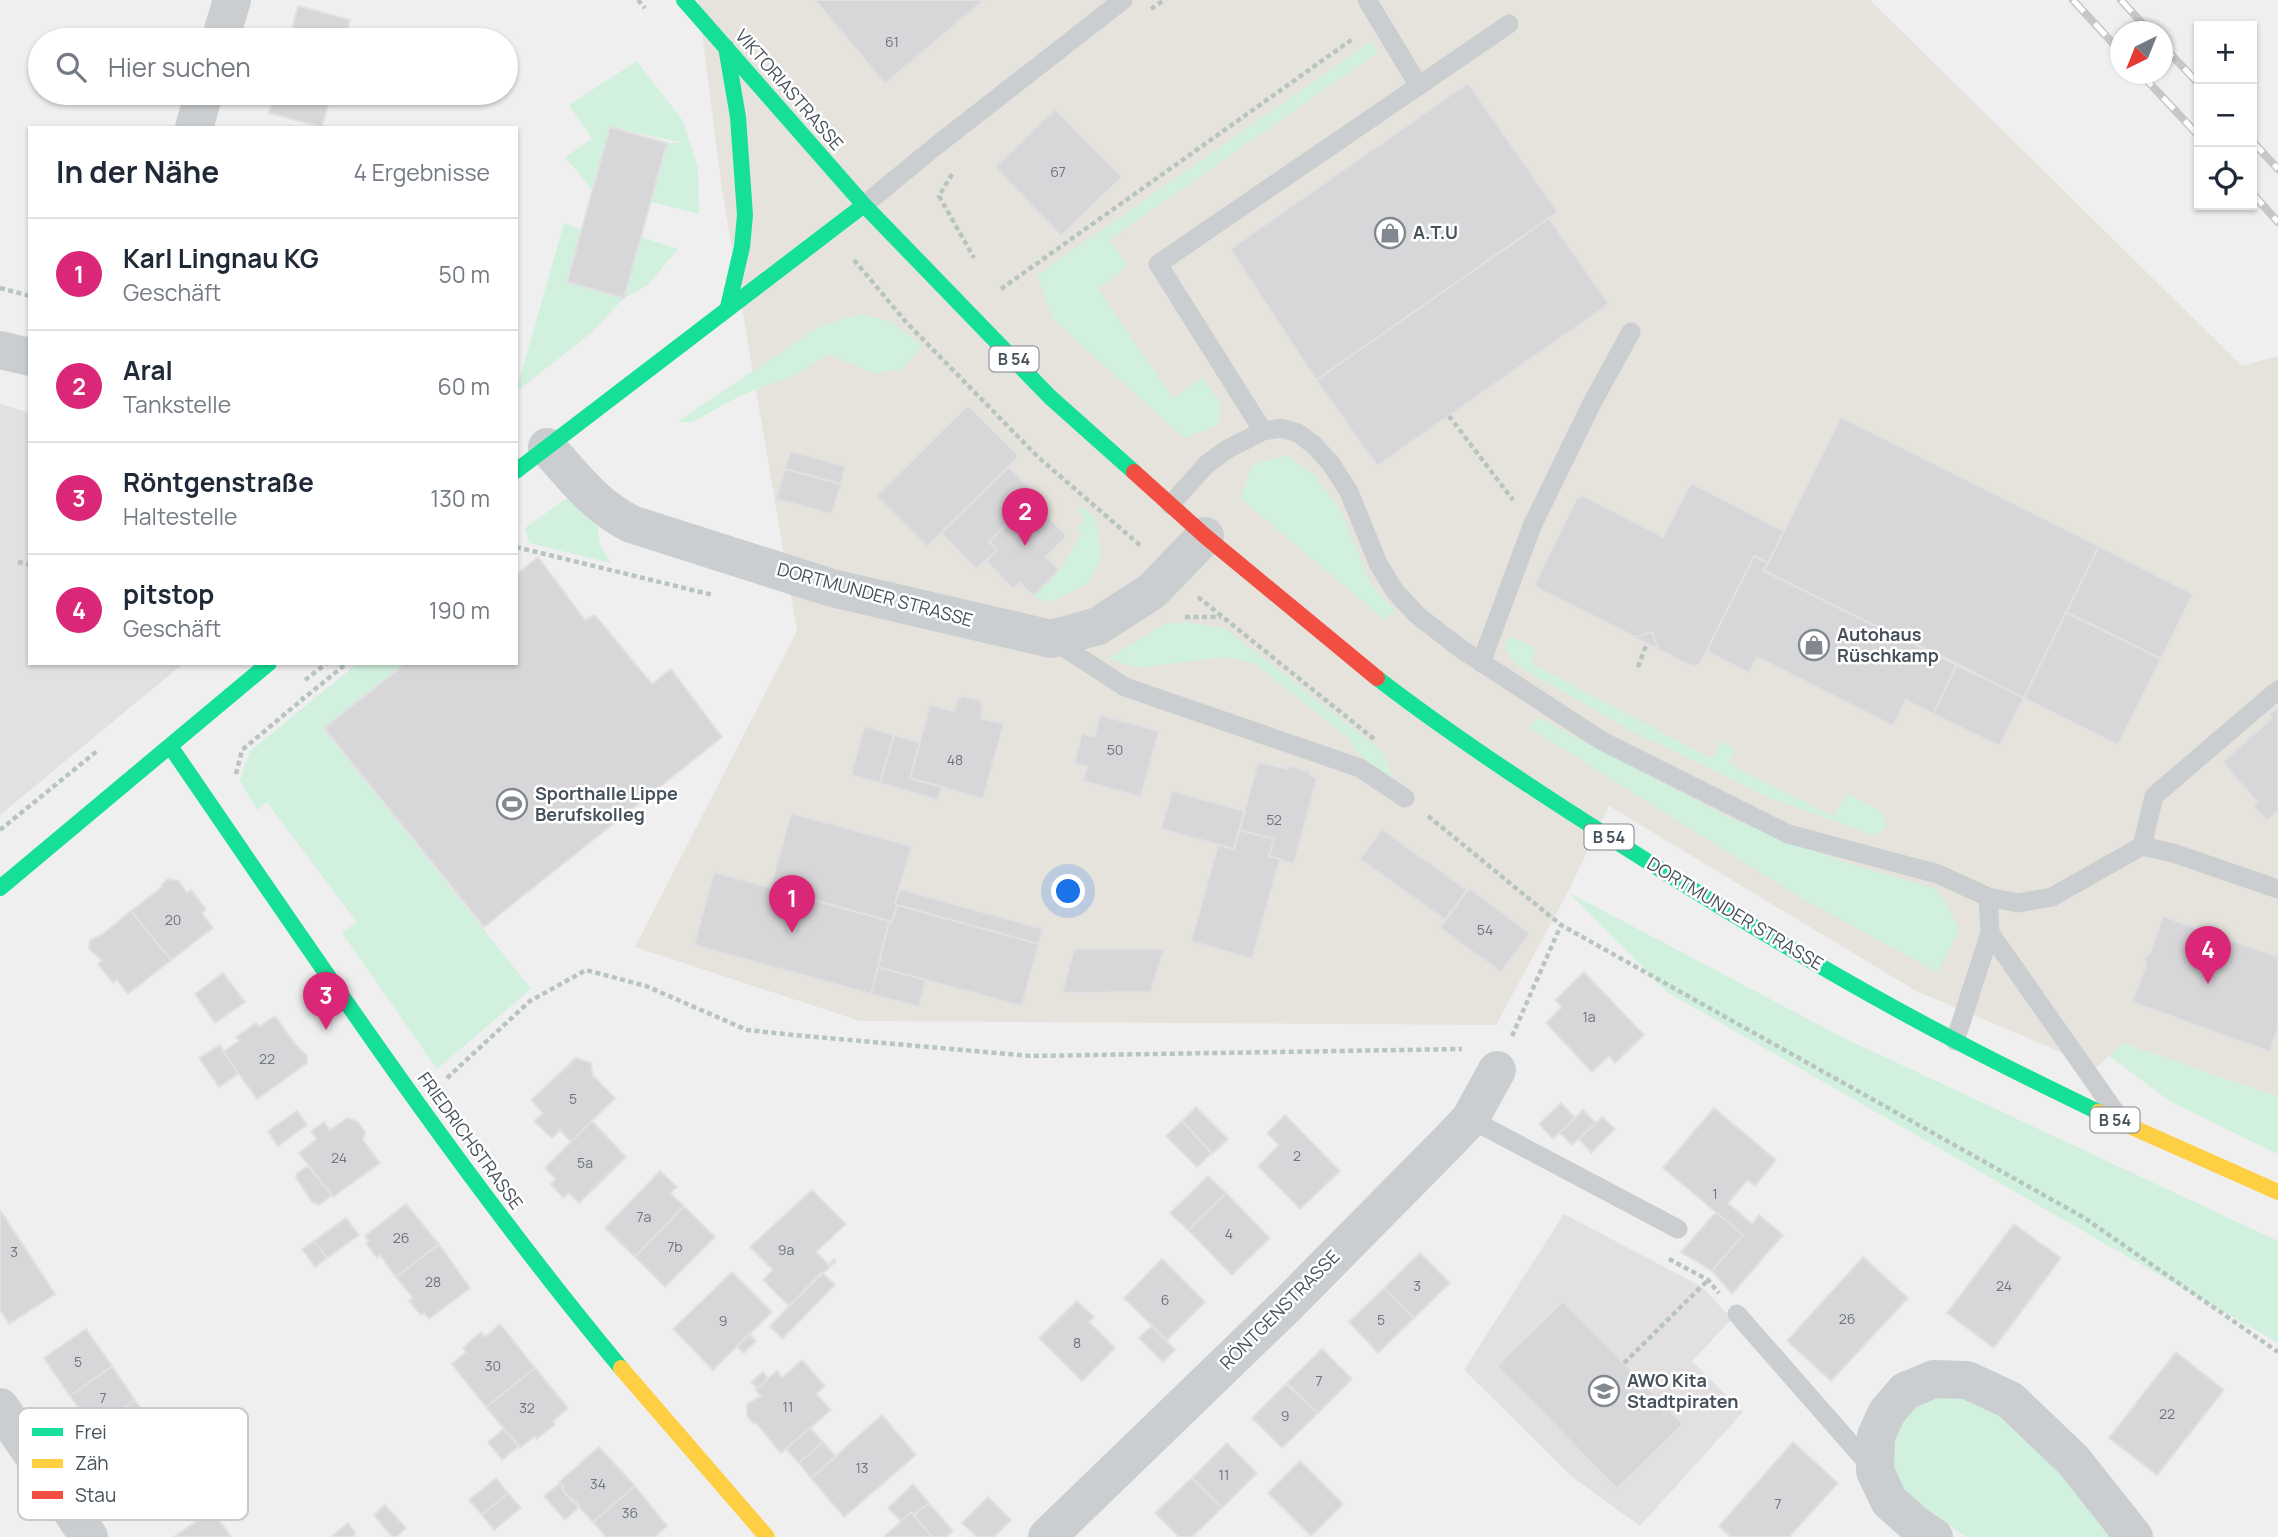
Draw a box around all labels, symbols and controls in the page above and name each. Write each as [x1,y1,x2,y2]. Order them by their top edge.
north arrow [2110,21,2173,84]
map controls [2194,21,2257,210]
button: + [2194,21,2257,84]
street label: VIKTORIASTRASSE [730,24,849,155]
search box [28,28,518,105]
house number: 61 [885,32,899,51]
icon: search [52,48,90,86]
text: Hier suchen [108,49,251,85]
button: − [2194,84,2257,147]
button: locate [2194,147,2257,210]
text: In der Nähe [56,151,219,192]
text: 4 Ergebnisse [354,156,490,188]
house number: 67 [1050,162,1066,181]
shop icon: A.T.U [1373,216,1407,250]
place label: A.T.U [1413,220,1458,244]
text: Karl Lingnau KG [123,240,319,276]
text: 1 [74,258,84,290]
text: 50 m [439,258,490,290]
text: Geschäft [123,276,221,308]
road number: B 54 [990,346,1038,372]
text: Aral [123,352,173,388]
text: 2 [72,370,86,402]
text: 60 m [438,370,490,402]
text: Tankstelle [123,388,231,420]
text: Röntgenstraße [123,464,314,500]
text: 3 [72,482,86,514]
text: 130 m [430,482,490,514]
pin: 2 [1002,488,1048,546]
text: Haltestelle [123,500,238,532]
street label: DORTMUNDER STRASSE [775,556,976,632]
text: pitstop [123,576,214,612]
text: 4 [72,594,86,626]
text: 190 m [429,594,490,626]
text: Geschäft [123,612,221,644]
place label: Autohaus Rüschkamp [1837,622,1939,667]
shop icon: Autohaus Rüschkamp [1797,628,1831,662]
house number: 50 [1107,740,1123,759]
house number: 48 [947,750,963,769]
place label: Sporthalle Lippe Berufskolleg [535,781,678,826]
sports icon: Sporthalle Lippe Berufskolleg [495,787,529,821]
house number: 52 [1266,810,1282,829]
road number: B 54 [1584,824,1634,850]
street label: DORTMUNDER STRASSE [1643,851,1828,975]
your location [1051,874,1085,908]
pin: 1 [769,875,815,933]
house number: 20 [165,910,181,929]
house number: 54 [1477,920,1493,939]
pin: 4 [2185,926,2231,984]
pin: 3 [303,972,349,1030]
house number: 1a [1582,1007,1596,1026]
house number: 22 [259,1049,275,1068]
street label: FRIEDRICHSTRASSE [413,1067,529,1214]
house number: 5 [569,1089,577,1108]
road number: B 54 [2090,1108,2140,1132]
house number: 2 [1293,1146,1301,1165]
house number: 24 [331,1148,347,1167]
house number: 5a [577,1153,593,1172]
house number: 1 [1712,1184,1718,1203]
house number: 7a [637,1207,651,1226]
house number: 4 [1225,1224,1233,1243]
house number: 26 [393,1228,409,1247]
house number: 7b [667,1237,683,1256]
house number: 9a [778,1240,794,1259]
house number: 3 [10,1242,18,1261]
street label: RÖNTGENSTRASSE [1214,1244,1344,1374]
house number: 28 [425,1272,441,1291]
house number: 3 [1413,1276,1421,1295]
house number: 24 [1996,1276,2012,1295]
house number: 6 [1161,1290,1169,1309]
house number: 26 [1839,1309,1855,1328]
house number: 5 [1377,1310,1385,1329]
house number: 9 [719,1311,727,1330]
house number: 8 [1073,1333,1081,1352]
house number: 5 [74,1352,82,1371]
house number: 30 [485,1356,501,1375]
place label: AWO Kita Stadtpiraten [1627,1368,1738,1413]
house number: 7 [1315,1371,1323,1390]
school or university icon: AWO Kita Stadtpiraten [1587,1374,1621,1408]
house number: 7 [99,1388,107,1407]
house number: 11 [783,1397,793,1416]
house number: 32 [519,1398,535,1417]
house number: 22 [2159,1404,2175,1423]
house number: 9 [1281,1406,1289,1425]
legend [18,1408,248,1520]
text: Frei [75,1419,107,1445]
text: Zäh [75,1450,109,1476]
house number: 13 [855,1458,869,1477]
house number: 11 [1219,1465,1229,1484]
house number: 34 [590,1474,606,1493]
text: Stau [75,1482,116,1508]
house number: 7 [1774,1494,1782,1513]
house number: 36 [622,1503,638,1522]

